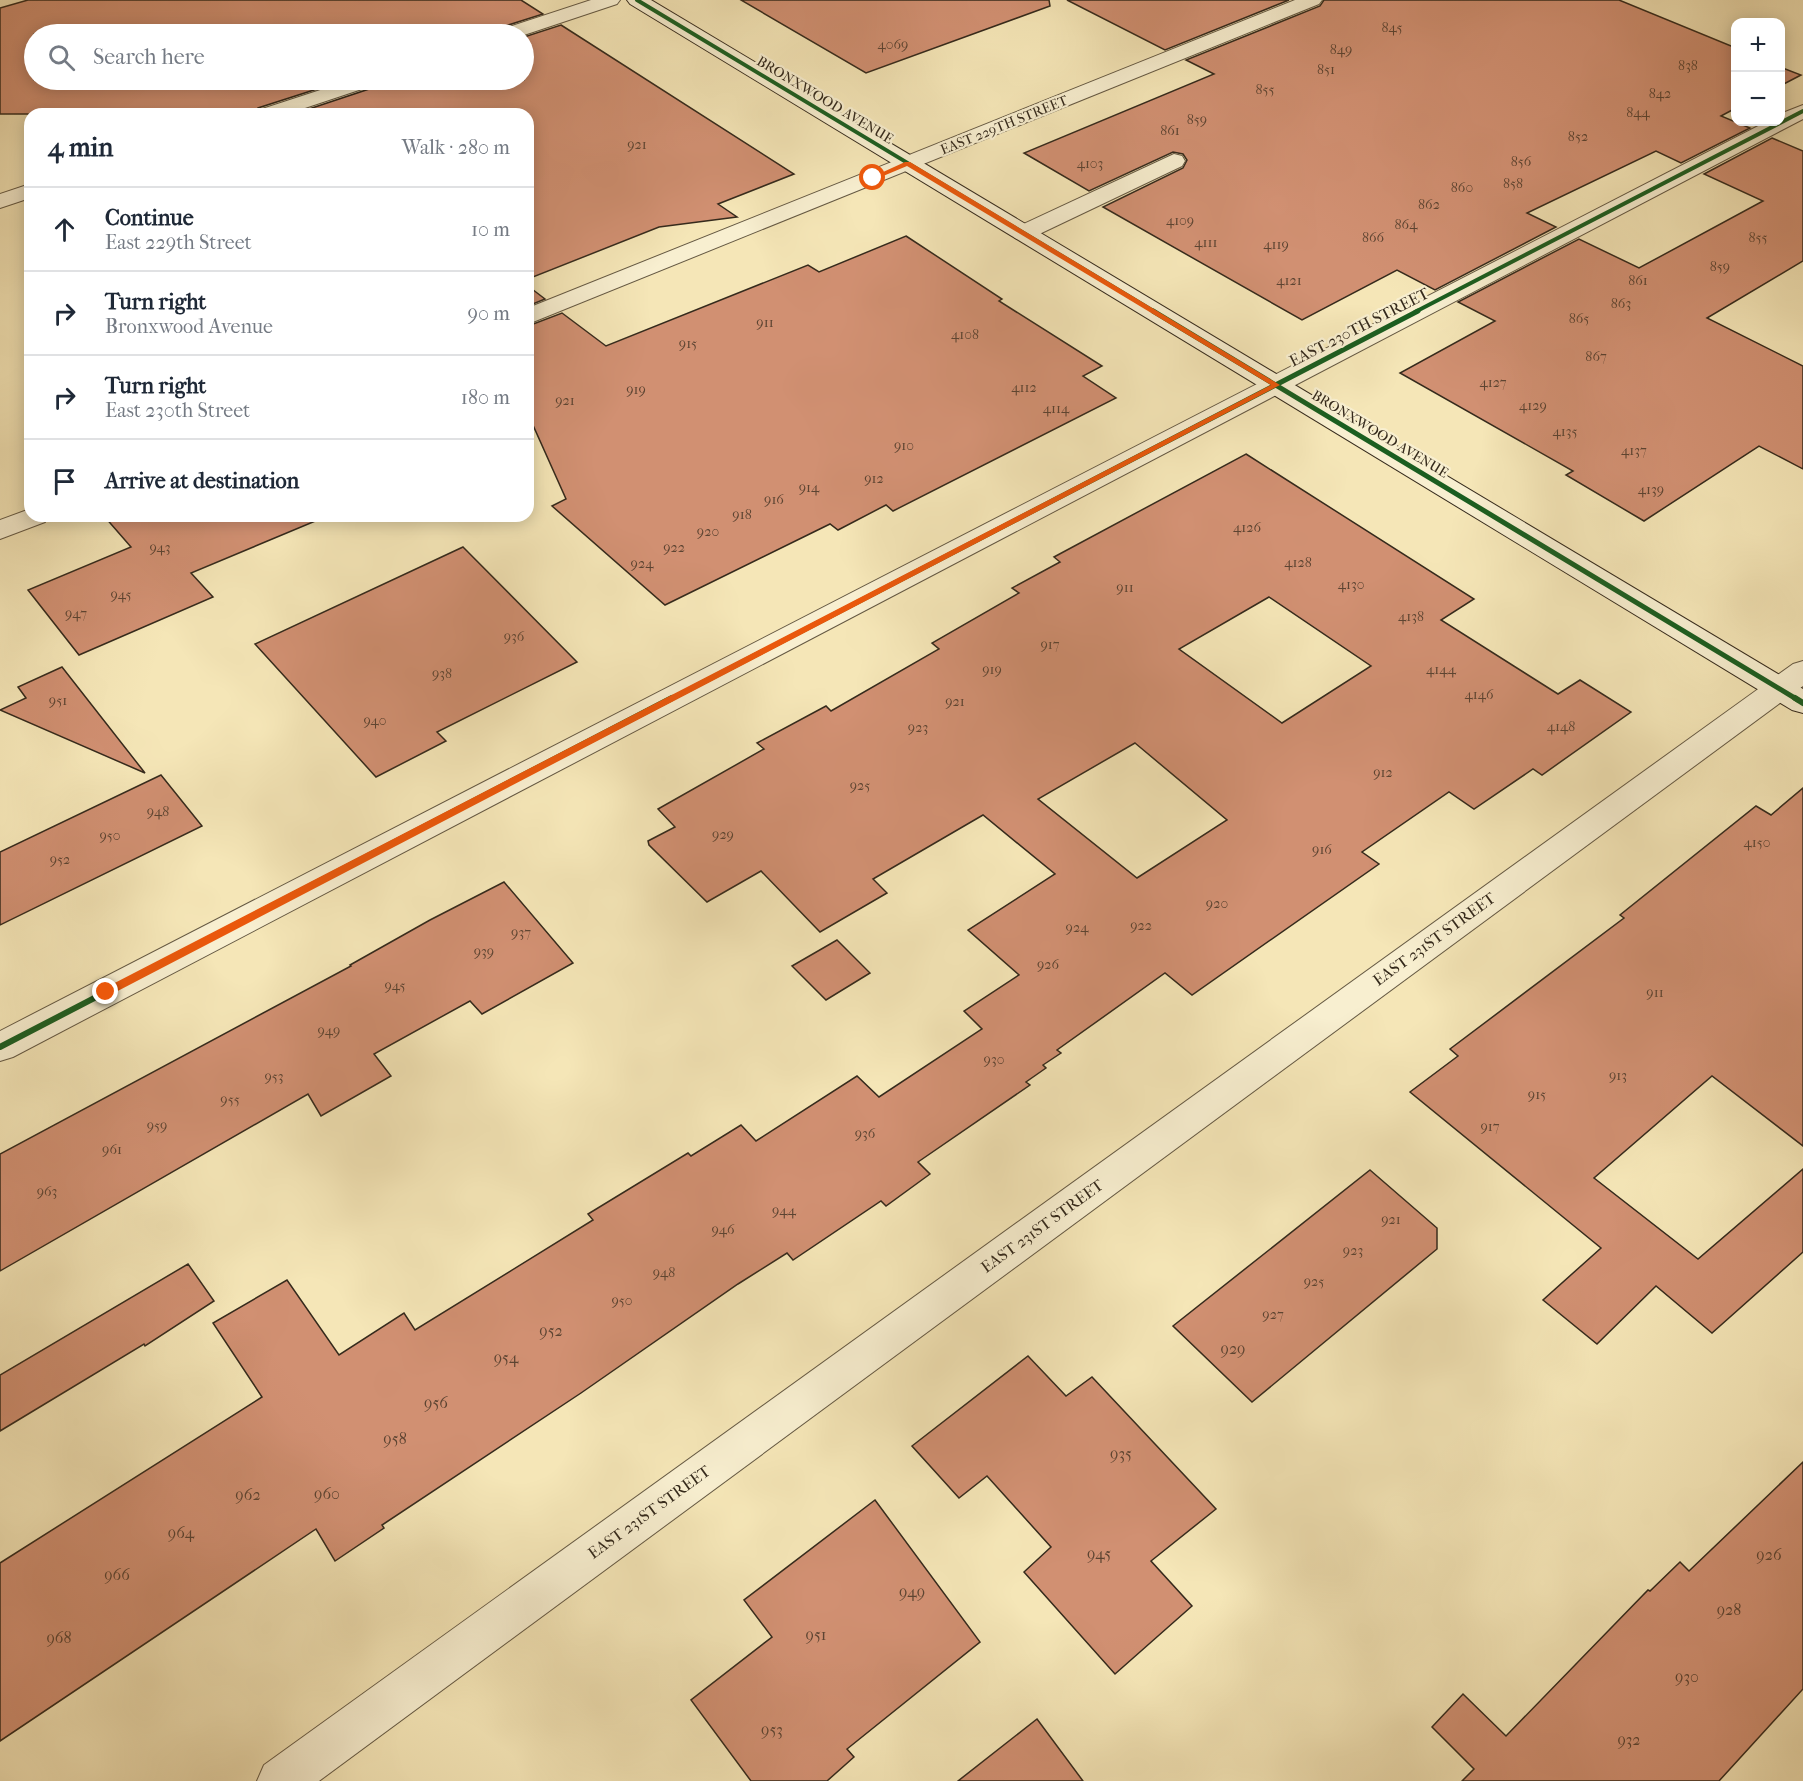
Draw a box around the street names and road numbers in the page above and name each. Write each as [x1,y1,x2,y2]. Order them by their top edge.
street label: BRONXWOOD AVENUE [754,52,897,148]
street label: EAST 229TH STREET [938,91,1071,158]
street label: EAST 230TH STREET [1286,283,1432,370]
street label: BRONXWOOD AVENUE [1309,386,1452,482]
street label: EAST 231ST STREET [1369,888,1499,990]
street label: EAST 231ST STREET [977,1175,1107,1277]
street label: EAST 231ST STREET [584,1461,714,1563]

